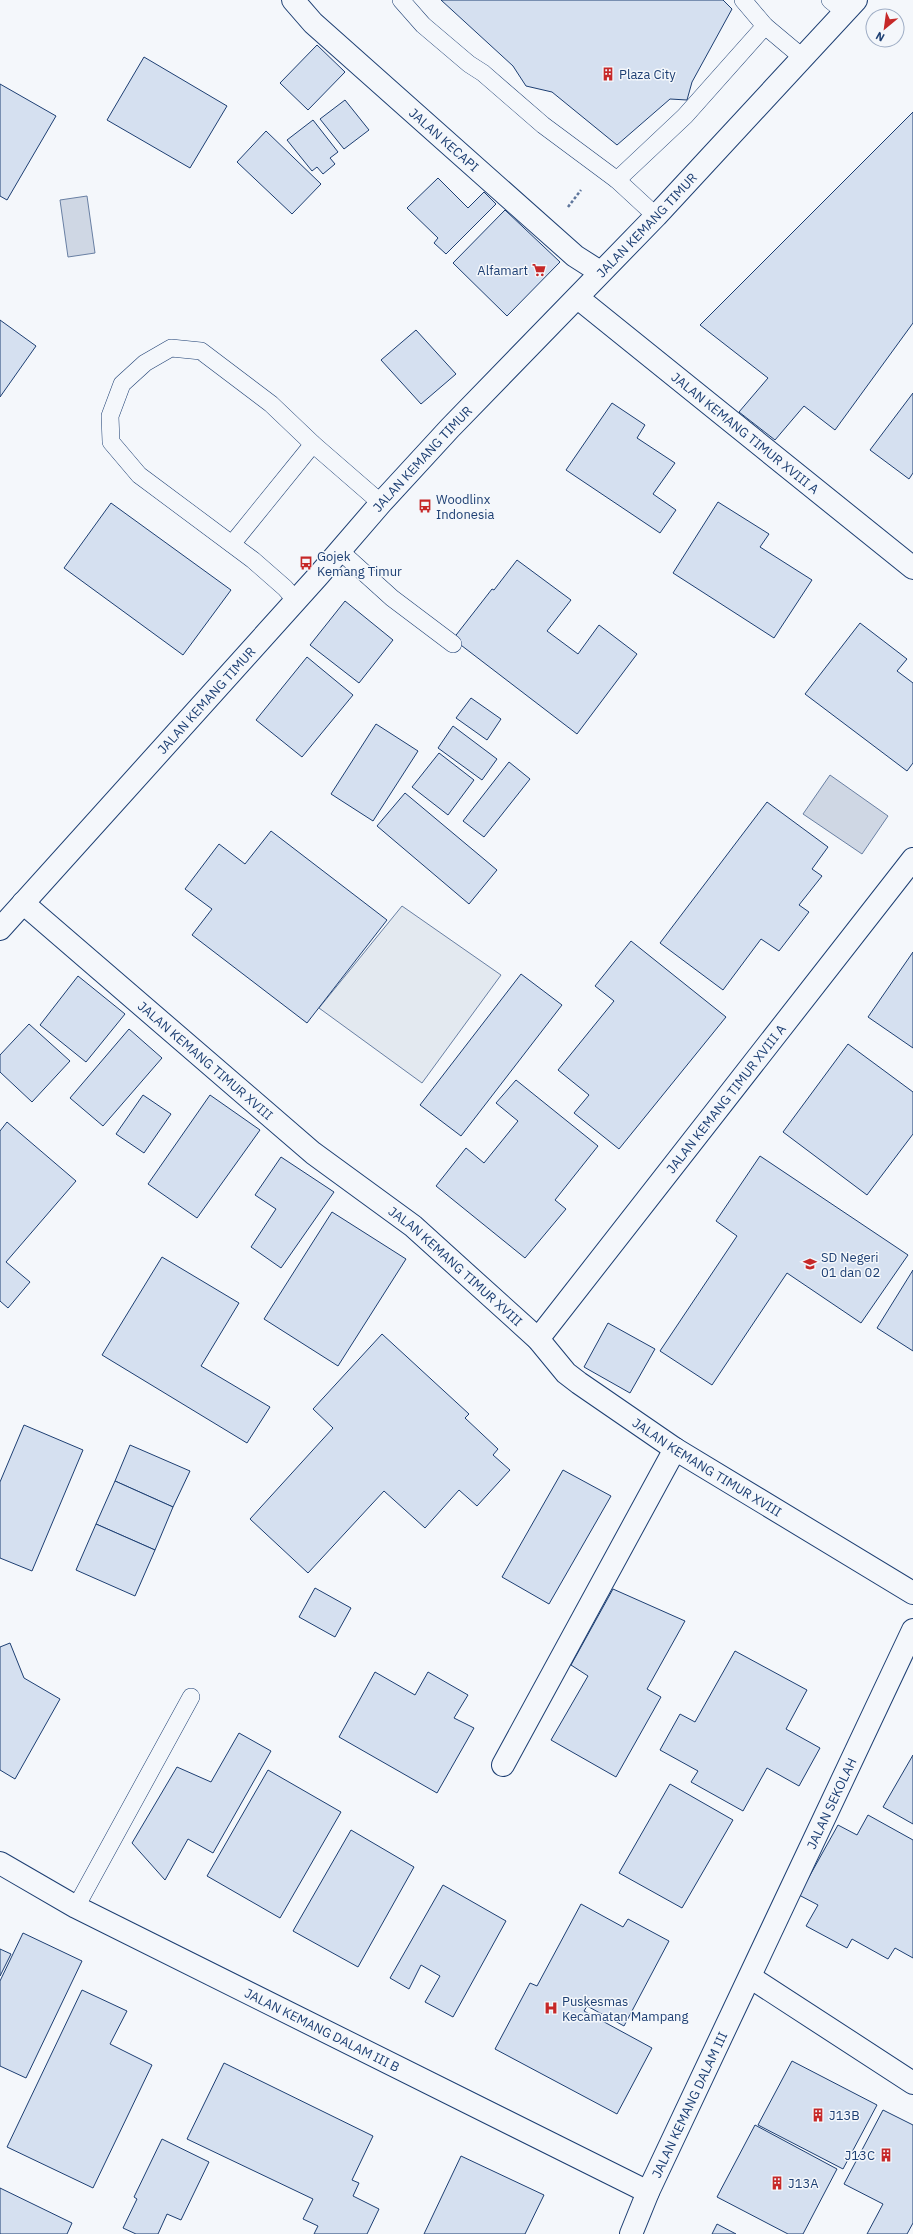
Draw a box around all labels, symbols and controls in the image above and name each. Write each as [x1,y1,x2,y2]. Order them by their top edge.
north arrow [865,8,905,48]
text: N [873,29,887,45]
building icon: Plaza City [600,66,616,82]
place label: Plaza City [619,66,676,83]
street label: JALAN KECAPI [406,104,483,175]
street label: JALAN KEMANG TIMUR [592,169,700,281]
place label: Alfamart [477,262,528,279]
supermarket icon: Alfamart [531,262,547,278]
street label: JALAN KEMANG TIMUR XVIII A [668,368,823,498]
street label: JALAN KEMANG TIMUR [369,402,476,515]
place label: Woodlinx Indonesia [436,491,495,523]
bus stop icon: Woodlinx Indonesia [417,498,433,514]
place label: Gojek Kemang Timur [317,548,402,580]
bus stop icon: Gojek Kemang Timur [298,555,314,571]
street label: JALAN KEMANG TIMUR [153,643,259,757]
street label: JALAN KEMANG TIMUR XVIII [134,997,277,1123]
street label: JALAN KEMANG TIMUR XVIII A [662,1020,790,1177]
street label: JALAN KEMANG TIMUR XVIII [385,1202,526,1329]
place label: SD Negeri 01 dan 02 [821,1249,880,1281]
school or university icon: SD Negeri 01 dan 02 [802,1256,818,1272]
street label: JALAN KEMANG TIMUR XVIII [629,1414,785,1520]
street label: JALAN SEKOLAH [802,1755,860,1852]
street label: JALAN KEMANG DALAM III B [242,1984,403,2076]
place label: Puskesmas Kecamatan Mampang [562,1993,688,2025]
hospital icon: Puskesmas Kecamatan Mampang [543,2000,559,2016]
street label: JALAN KEMANG DALAM III [648,2029,731,2180]
building icon: J13B [810,2107,826,2123]
place label: J13B [829,2107,860,2124]
place label: J13C [845,2147,875,2164]
building icon: J13C [878,2147,894,2163]
building icon: J13A [769,2175,785,2191]
place label: J13A [788,2175,819,2192]

